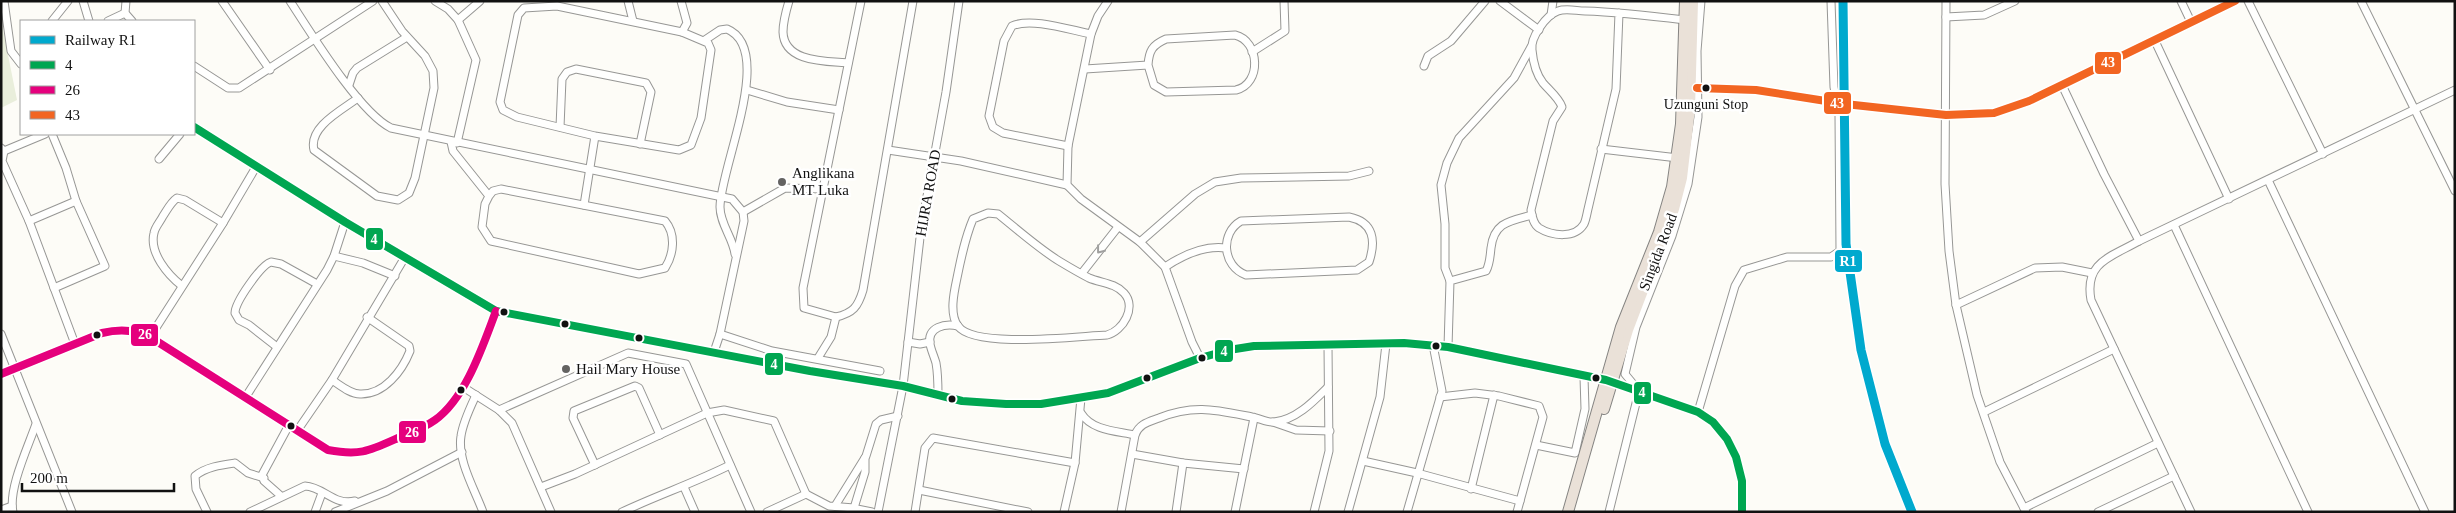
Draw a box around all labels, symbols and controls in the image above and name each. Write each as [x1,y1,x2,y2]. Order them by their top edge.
legend [20,20,195,135]
text: Railway R1 [65,32,136,48]
line badge: 43 [2094,51,2122,75]
text: 43 [2101,55,2115,70]
text: 4 [65,57,73,73]
text: 26 [65,82,81,98]
marker: Uzunguni Stop [1701,83,1711,93]
line badge: 43 [1823,91,1852,115]
text: 43 [1830,96,1844,111]
place label: Uzunguni Stop [1664,97,1748,112]
text: 43 [65,107,80,123]
street label: HIJRA ROAD [912,148,944,238]
place label: Anglikana MT Luka [792,165,855,198]
marker: Anglikana MT Luka [776,176,788,188]
street label: Singida Road [1636,211,1680,293]
line badge: 4 [365,227,384,251]
text: 4 [371,232,378,247]
one-way arrow [1097,244,1105,253]
line badge: R1 [1834,249,1863,273]
text: R1 [1839,254,1857,269]
unlabelled marker [499,307,509,317]
unlabelled marker [560,319,570,329]
line badge: 26 [130,323,159,347]
text: 26 [138,327,152,342]
unlabelled marker [92,330,102,340]
unlabelled marker [634,333,644,343]
line badge: 4 [1214,339,1234,363]
unlabelled marker [1431,341,1441,351]
text: 4 [1221,344,1228,359]
line badge: 4 [764,352,784,376]
unlabelled marker [1197,353,1207,363]
text: 4 [771,357,778,372]
place label: Hail Mary House [576,361,680,377]
marker: Hail Mary House [560,363,572,375]
unlabelled marker [1142,373,1152,383]
unlabelled marker [1591,373,1601,383]
line badge: 4 [1633,381,1652,405]
unlabelled marker [456,385,466,395]
text: 4 [1639,385,1646,400]
unlabelled marker [947,394,957,404]
line badge: 26 [398,420,427,444]
unlabelled marker [286,421,296,431]
text: 26 [405,425,419,440]
scale bar [22,460,175,492]
text: 200 m [30,470,68,486]

